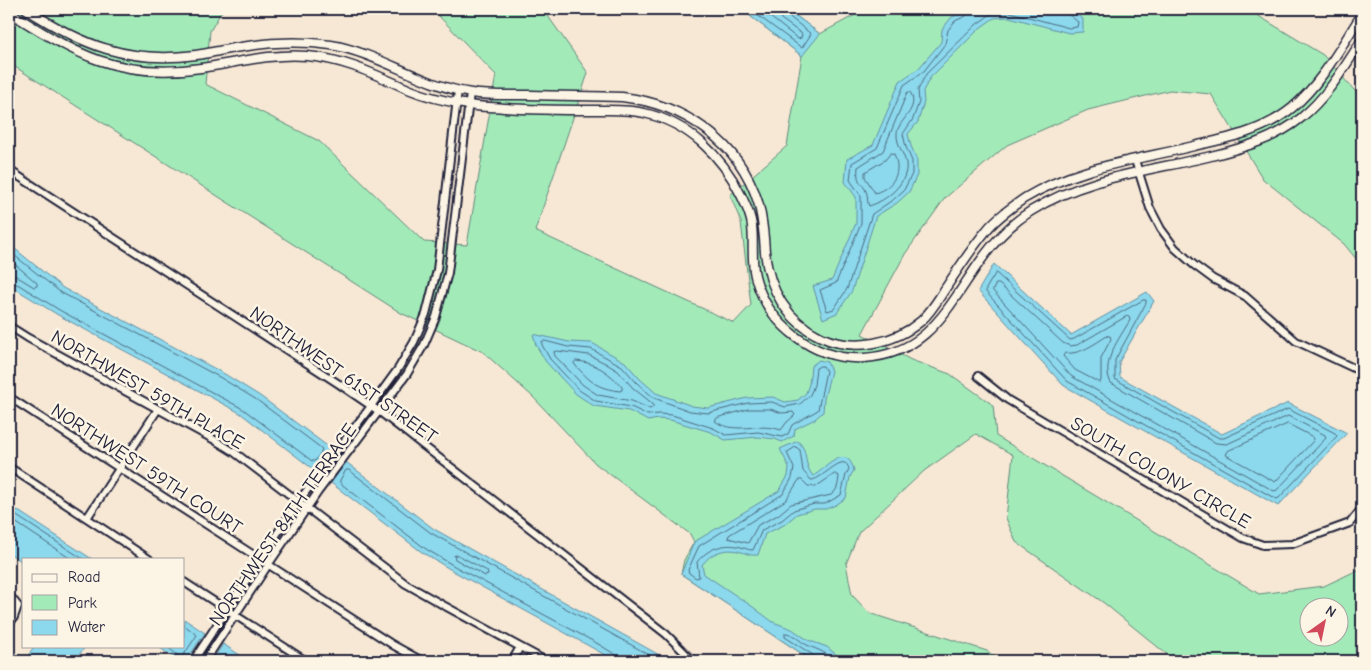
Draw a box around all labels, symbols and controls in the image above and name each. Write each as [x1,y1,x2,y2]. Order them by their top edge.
street label: NORTHWEST 61ST STREET [246,302,441,448]
street label: NORTHWEST 59TH PLACE [47,326,248,454]
street label: NORTHWEST 59TH COURT [47,399,246,539]
street label: SOUTH COLONY CIRCLE [1067,412,1254,533]
street label: NORTHWEST 84TH TERRACE [205,419,361,630]
legend [22,558,185,648]
text: Road [68,568,100,586]
text: Park [68,594,97,612]
north arrow [1298,598,1348,648]
text: N [1322,602,1339,621]
text: Water [68,618,105,636]

